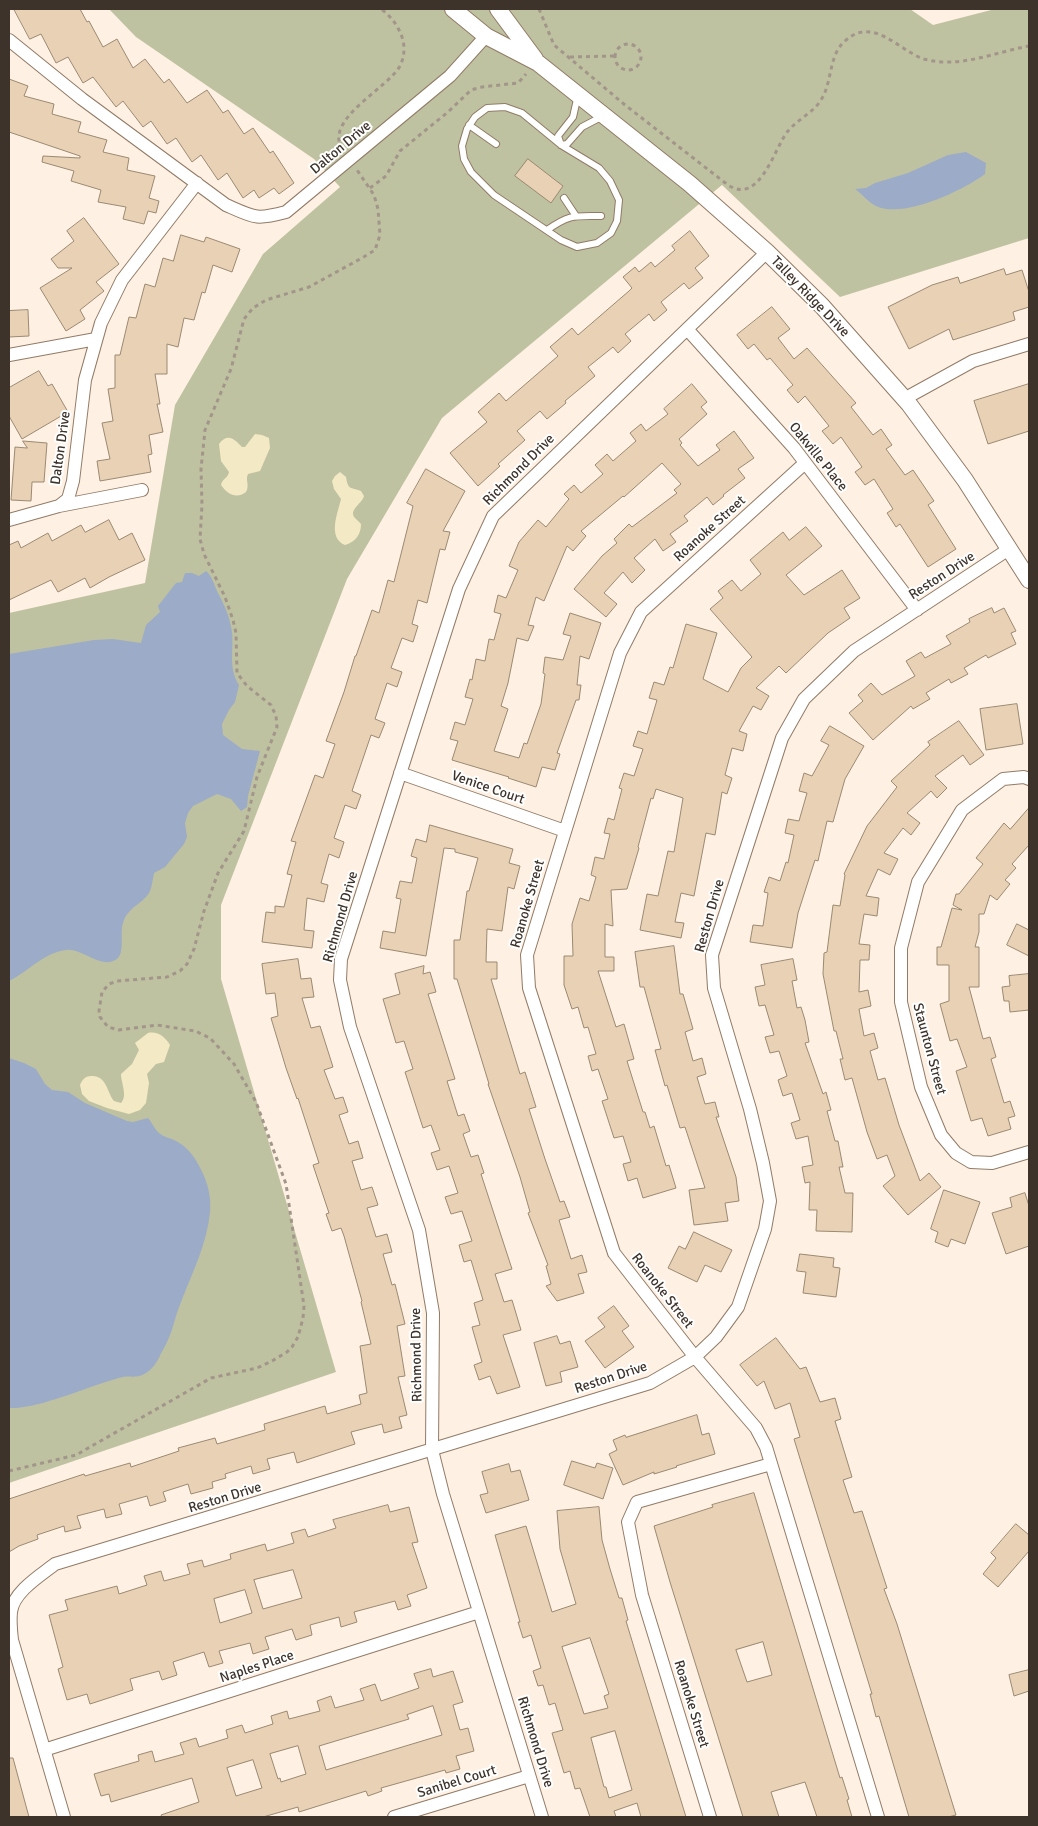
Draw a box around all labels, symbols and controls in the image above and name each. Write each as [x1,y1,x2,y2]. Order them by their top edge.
street label: Dalton Drive [307,118,375,178]
street label: Talley Ridge Drive [767,253,853,341]
street label: Dalton Drive [48,410,74,486]
street label: Oakville Place [785,419,851,495]
street label: Richmond Drive [480,431,558,509]
street label: Roanoke Street [671,492,749,566]
street label: Reston Drive [906,548,978,604]
street label: Venice Court [449,768,527,808]
street label: Roanoke Street [507,858,549,950]
street label: Richmond Drive [320,869,362,965]
street label: Reston Drive [692,877,728,955]
street label: Staunton Street [909,1001,949,1097]
street label: Roanoke Street [627,1250,697,1332]
street label: Richmond Drive [408,1308,426,1402]
street label: Reston Drive [573,1358,649,1398]
street label: Reston Drive [186,1479,264,1517]
street label: Naples Place [218,1647,296,1687]
street label: Roanoke Street [670,1658,712,1750]
street label: Richmond Drive [513,1694,557,1790]
street label: Sanibel Court [416,1762,498,1802]

